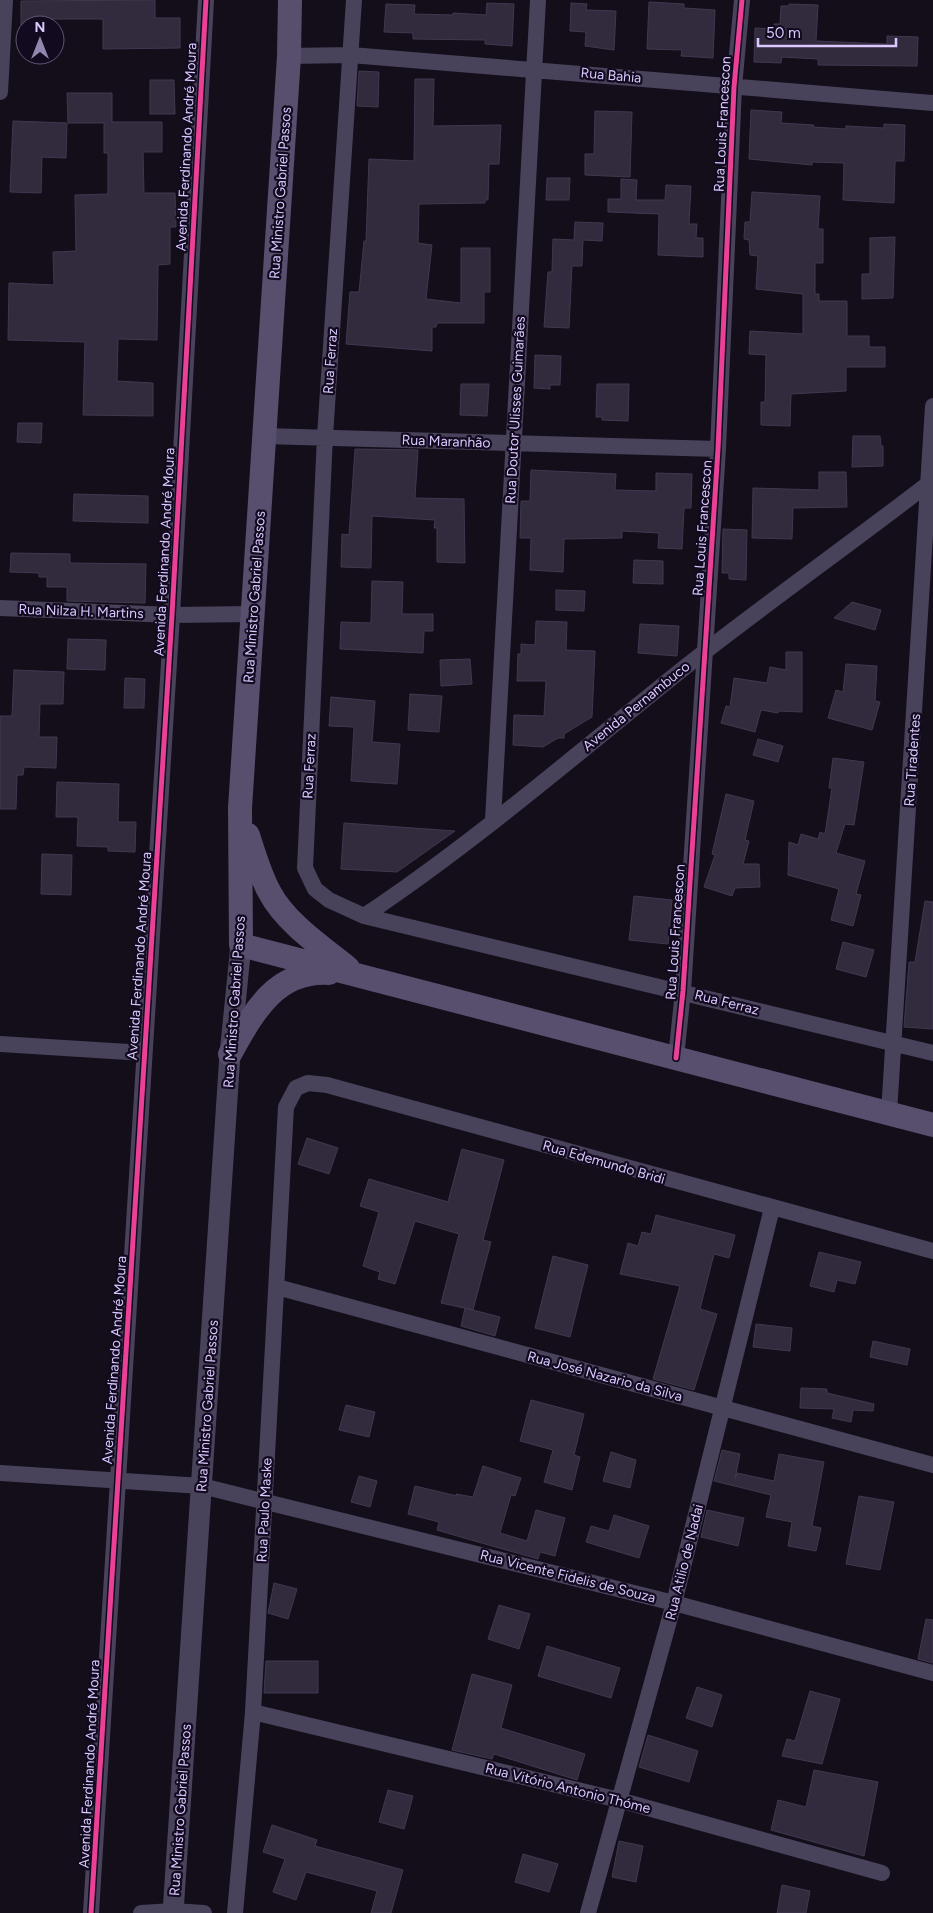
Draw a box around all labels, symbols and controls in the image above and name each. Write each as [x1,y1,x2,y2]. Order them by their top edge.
north arrow [15,15,65,65]
scale bar [758,15,896,47]
text: N [35,19,45,36]
text: 50 m [766,24,801,42]
street label: Avenida Ferdinando André Moura [173,42,200,252]
street label: Rua Louis Francescon [710,55,735,192]
street label: Rua Bahia [580,64,642,87]
street label: Rua Ministro Gabriel Passos [266,106,295,280]
street label: Rua Doutor Ulisses Guimarães [502,316,529,504]
street label: Rua Ferraz [320,327,341,394]
street label: Rua Maranhão [401,431,491,452]
street label: Avenida Ferdinando André Moura [151,447,178,657]
street label: Rua Louis Francescon [689,459,716,596]
street label: Rua Ministro Gabriel Passos [240,510,269,684]
street label: Rua Nilza H. Martins [18,601,144,622]
street label: Avenida Pernambuco [579,658,693,755]
street label: Rua Tiradentes [901,713,924,807]
street label: Rua Ferraz [299,733,320,799]
street label: Avenida Ferdinando André Moura [124,851,155,1061]
street label: Rua Louis Francescon [662,863,689,1000]
street label: Rua Ministro Gabriel Passos [220,915,249,1089]
street label: Rua Ferraz [693,986,761,1019]
street label: Rua Edemundo Bridi [541,1137,667,1188]
street label: Avenida Ferdinando André Moura [99,1255,130,1465]
street label: Rua Ministro Gabriel Passos [193,1319,222,1493]
street label: Rua José Nazario da Silva [526,1348,684,1405]
street label: Rua Paulo Maske [253,1457,276,1563]
street label: Rua Atilio de Nadai [662,1502,707,1622]
street label: Rua Vicente Fidelis de Souza [478,1546,657,1607]
street label: Avenida Ferdinando André Moura [76,1659,103,1869]
street label: Rua Ministro Gabriel Passos [166,1723,195,1897]
street label: Rua Vitório Antonio Thóme [484,1760,653,1817]

